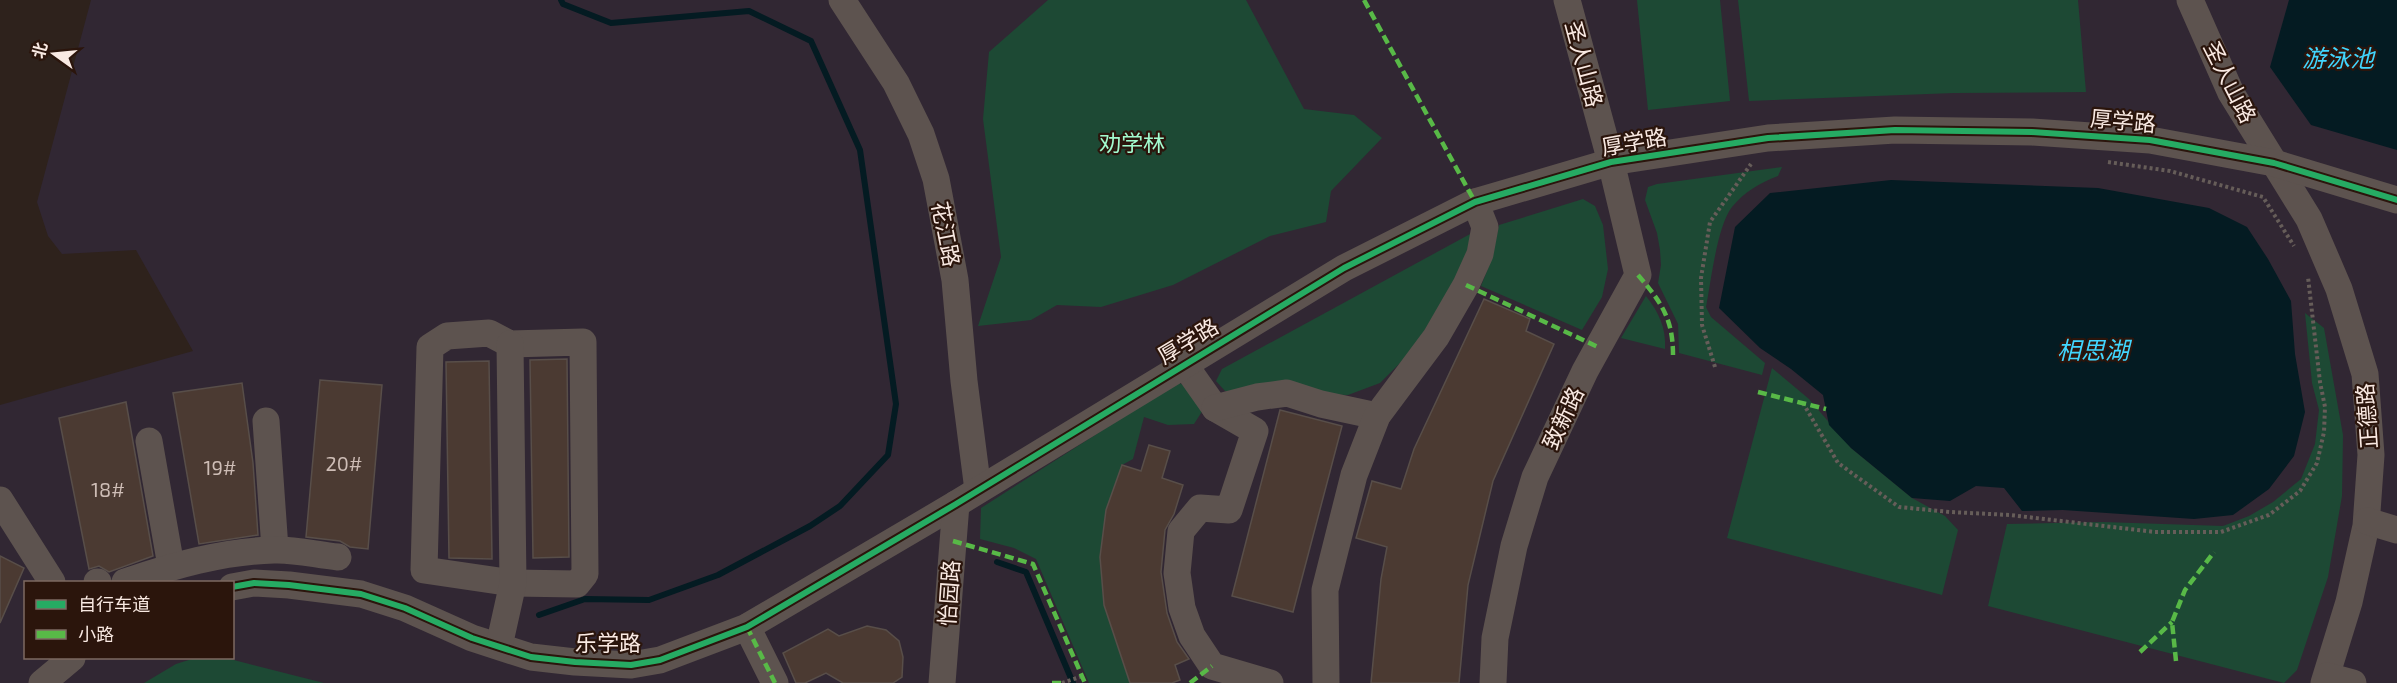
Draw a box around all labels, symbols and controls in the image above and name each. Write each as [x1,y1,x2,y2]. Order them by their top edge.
street label: 圣人山路 [1561,18,1609,110]
north arrow [24,24,84,84]
street label: 圣人山路 [2199,36,2262,127]
text: 北 [28,40,50,60]
water label: 游泳池 [2302,43,2376,72]
street label: 厚学路 [2089,104,2157,136]
street label: 厚学路 [1599,122,1669,160]
park label: 劝学林 [1099,129,1165,155]
street label: 花江路 [928,199,966,269]
street label: 厚学路 [1152,312,1222,368]
water label: 相思湖 [2057,335,2133,364]
street label: 致新路 [1536,382,1588,453]
street label: 正德路 [2351,382,2381,450]
house number: 20# [326,451,363,475]
house number: 19# [203,455,237,479]
house number: 18# [91,477,125,501]
street label: 怡园路 [933,559,963,627]
legend [24,581,234,659]
text: 自行车道 [78,593,150,615]
text: 小路 [78,623,114,645]
street label: 乐学路 [575,629,641,655]

